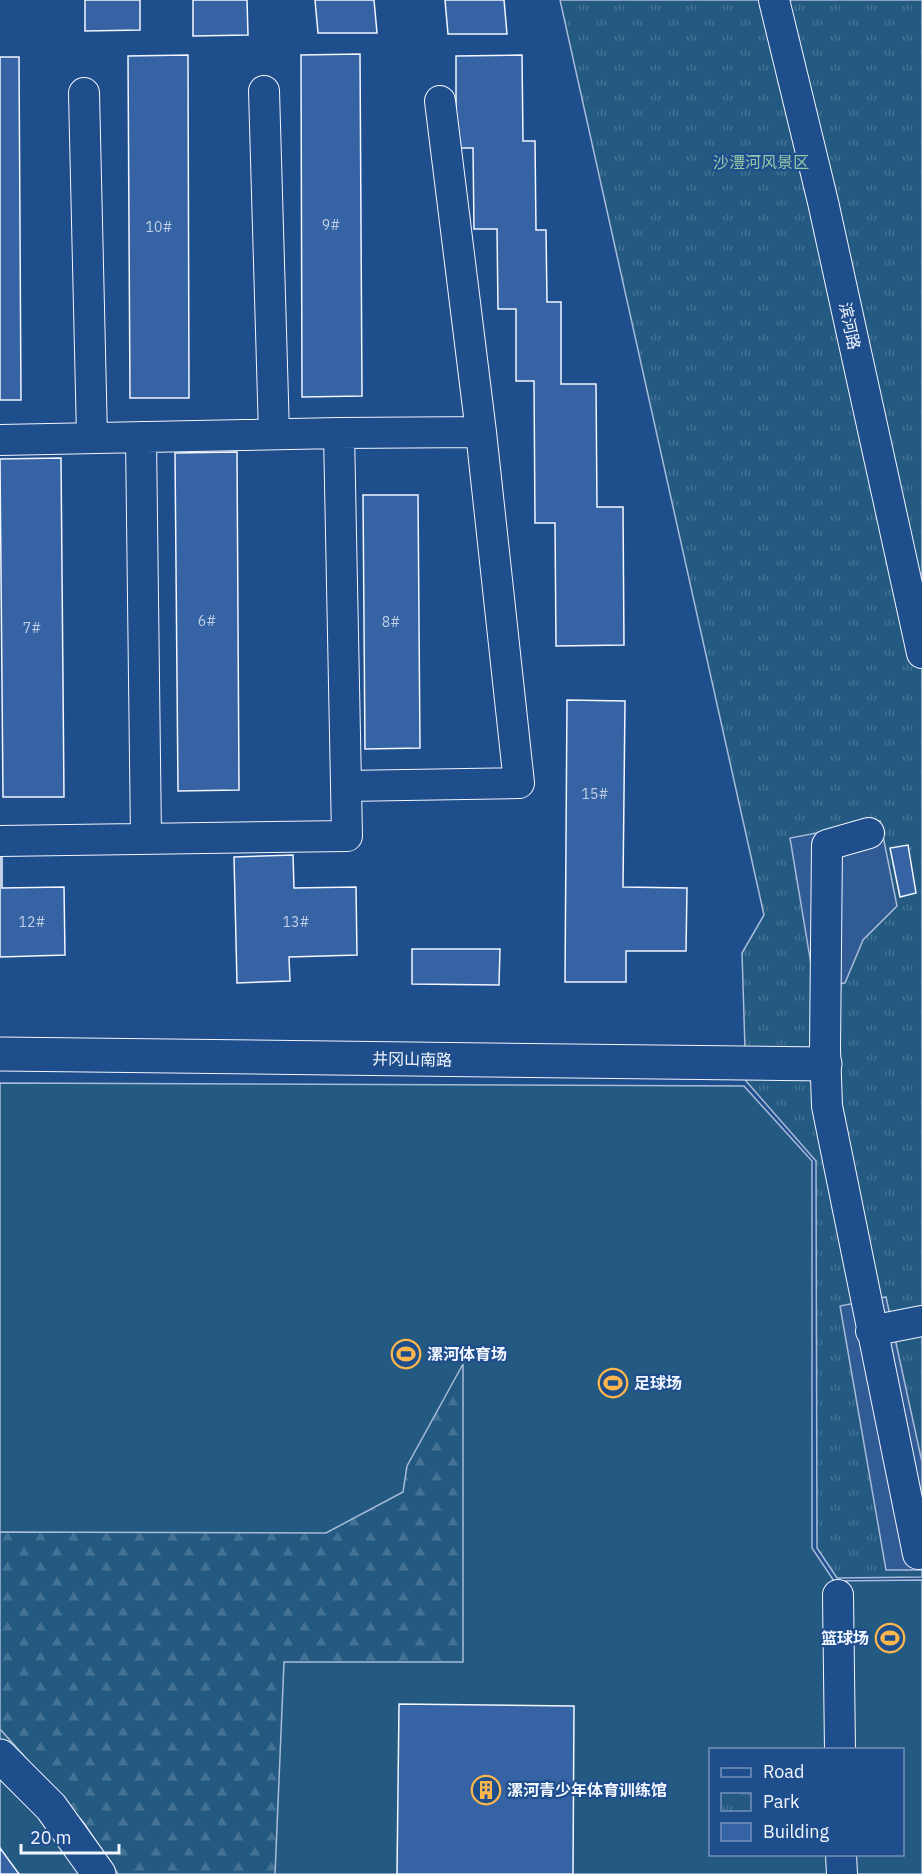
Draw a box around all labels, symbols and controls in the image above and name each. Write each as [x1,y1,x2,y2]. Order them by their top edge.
park label: 沙澧河风景区 [713,152,809,172]
house number: 9# [322,216,340,234]
house number: 10# [146,218,172,236]
street label: 滨河路 [835,300,865,352]
house number: 6# [198,612,216,630]
house number: 8# [382,613,400,631]
house number: 7# [23,619,41,637]
house number: 15# [582,785,608,803]
house number: 12# [19,913,45,931]
house number: 13# [283,913,309,931]
street label: 井冈山南路 [372,1048,452,1070]
sports icon: 漯河体育场 [390,1338,422,1370]
place label: 漯河体育场 [427,1344,507,1364]
sports icon: 足球场 [597,1367,629,1399]
place label: 足球场 [634,1373,682,1393]
sports icon: 篮球场 [874,1622,906,1654]
place label: 篮球场 [821,1628,869,1648]
legend [709,1748,904,1856]
text: Road [763,1760,804,1783]
building icon: 漯河青少年体育训练馆 [470,1774,502,1806]
place label: 漯河青少年体育训练馆 [507,1780,667,1800]
text: Park [763,1790,800,1813]
scale bar [21,1817,118,1855]
text: Building [763,1820,830,1843]
text: 20 m [30,1826,72,1849]

